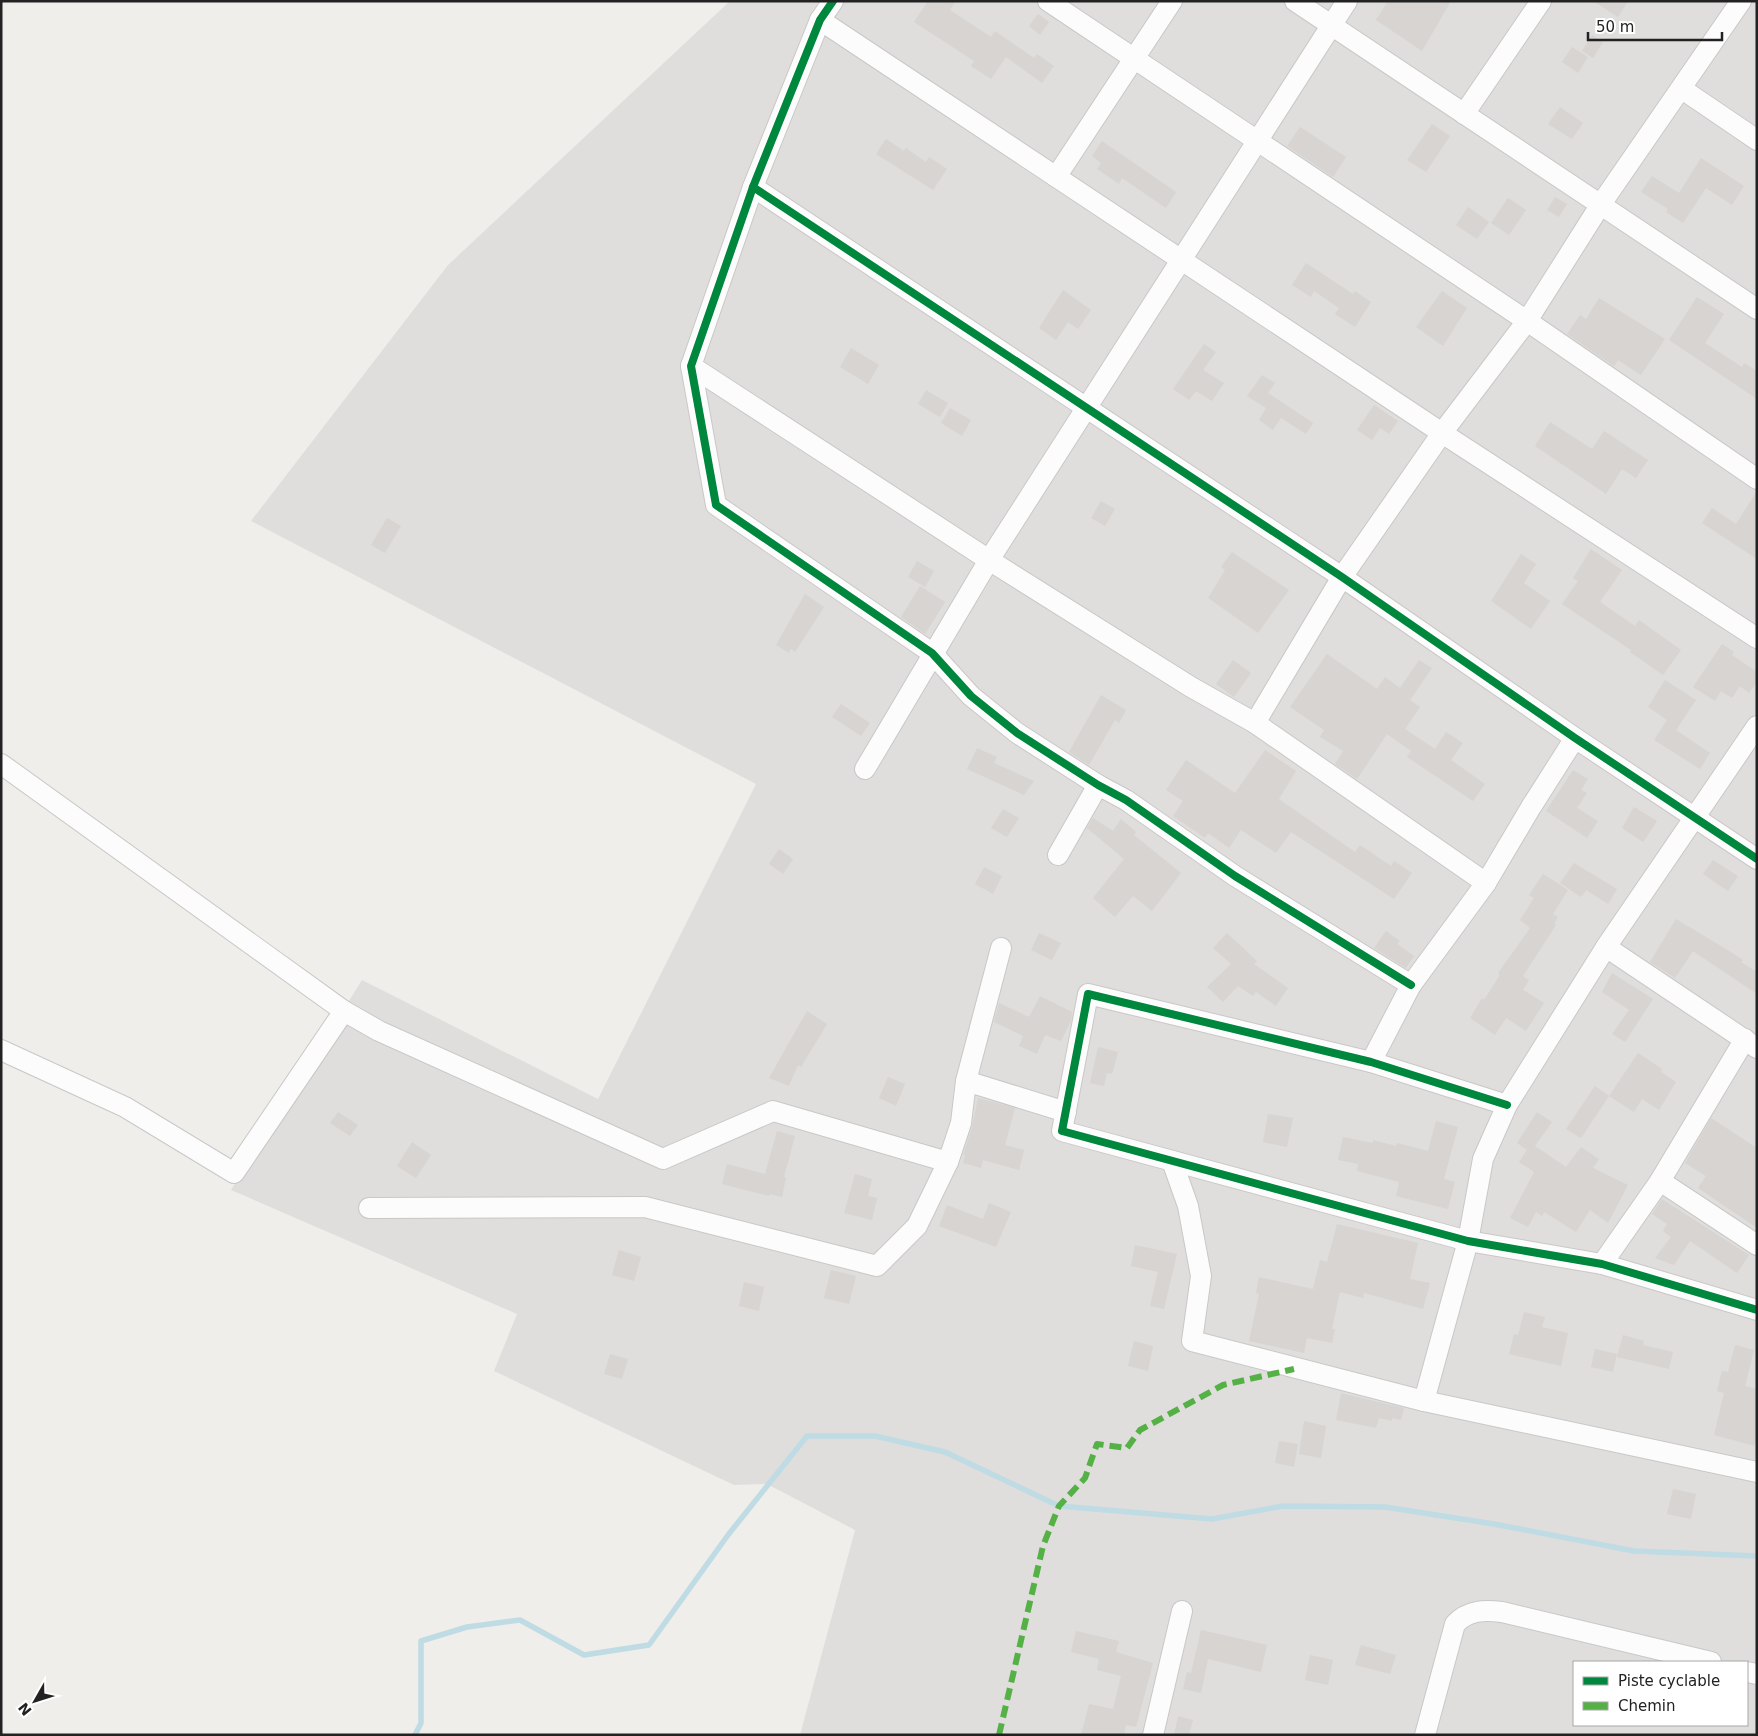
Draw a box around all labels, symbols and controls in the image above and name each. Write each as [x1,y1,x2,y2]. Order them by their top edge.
scale bar [1588,10,1722,42]
text: 50 m [1596,18,1634,36]
legend [1573,1661,1748,1726]
text: Piste cyclable [1618,1672,1720,1690]
north arrow [10,1676,60,1726]
text: Chemin [1618,1697,1676,1715]
text: N [15,1700,35,1719]

